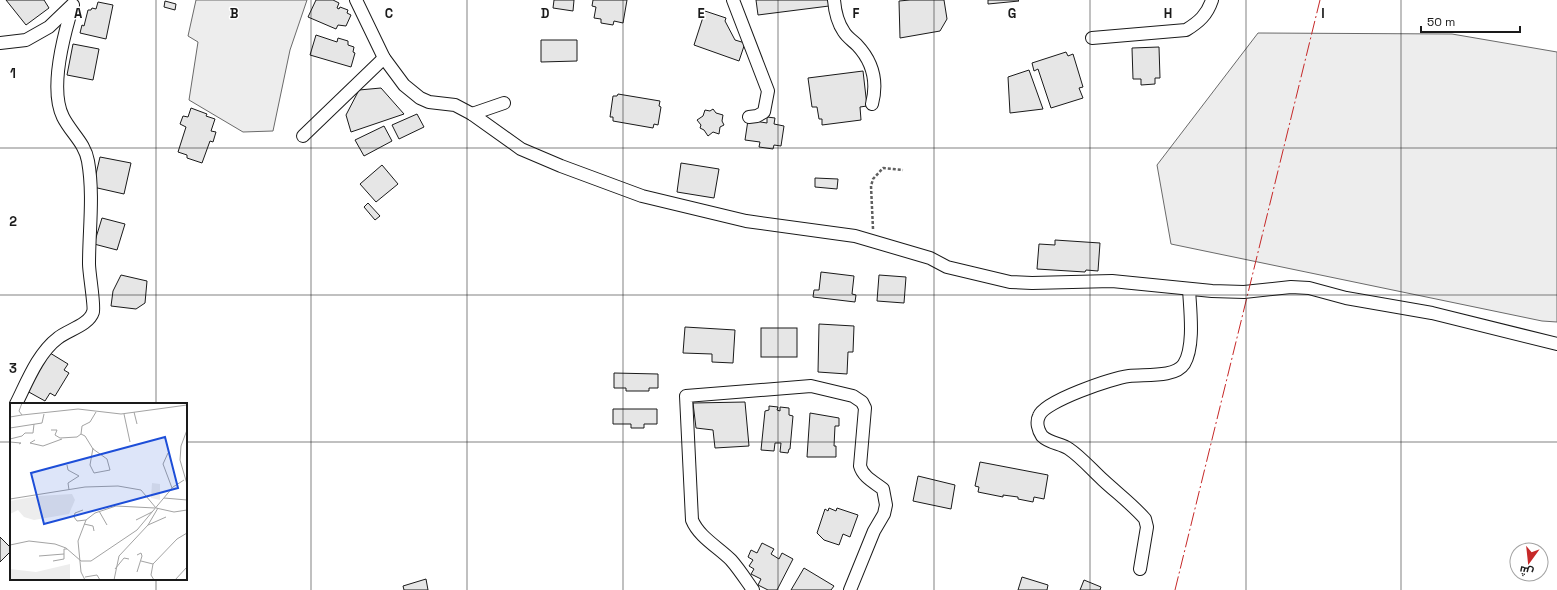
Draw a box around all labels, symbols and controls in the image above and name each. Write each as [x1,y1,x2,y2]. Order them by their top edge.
text: A [74,5,83,22]
text: B [230,5,239,22]
text: C [385,5,393,22]
text: D [541,5,550,22]
text: E [697,5,705,22]
text: F [853,5,860,22]
text: G [1008,5,1016,22]
text: H [1164,5,1172,22]
text: I [1321,5,1325,22]
scale bar [1421,8,1520,34]
text: 50 m [1427,14,1455,30]
text: 1 [10,65,16,82]
text: 2 [9,213,17,230]
text: 3 [9,360,17,377]
inset map [10,403,187,580]
north arrow [1509,542,1549,582]
text: ش [1518,563,1535,580]

